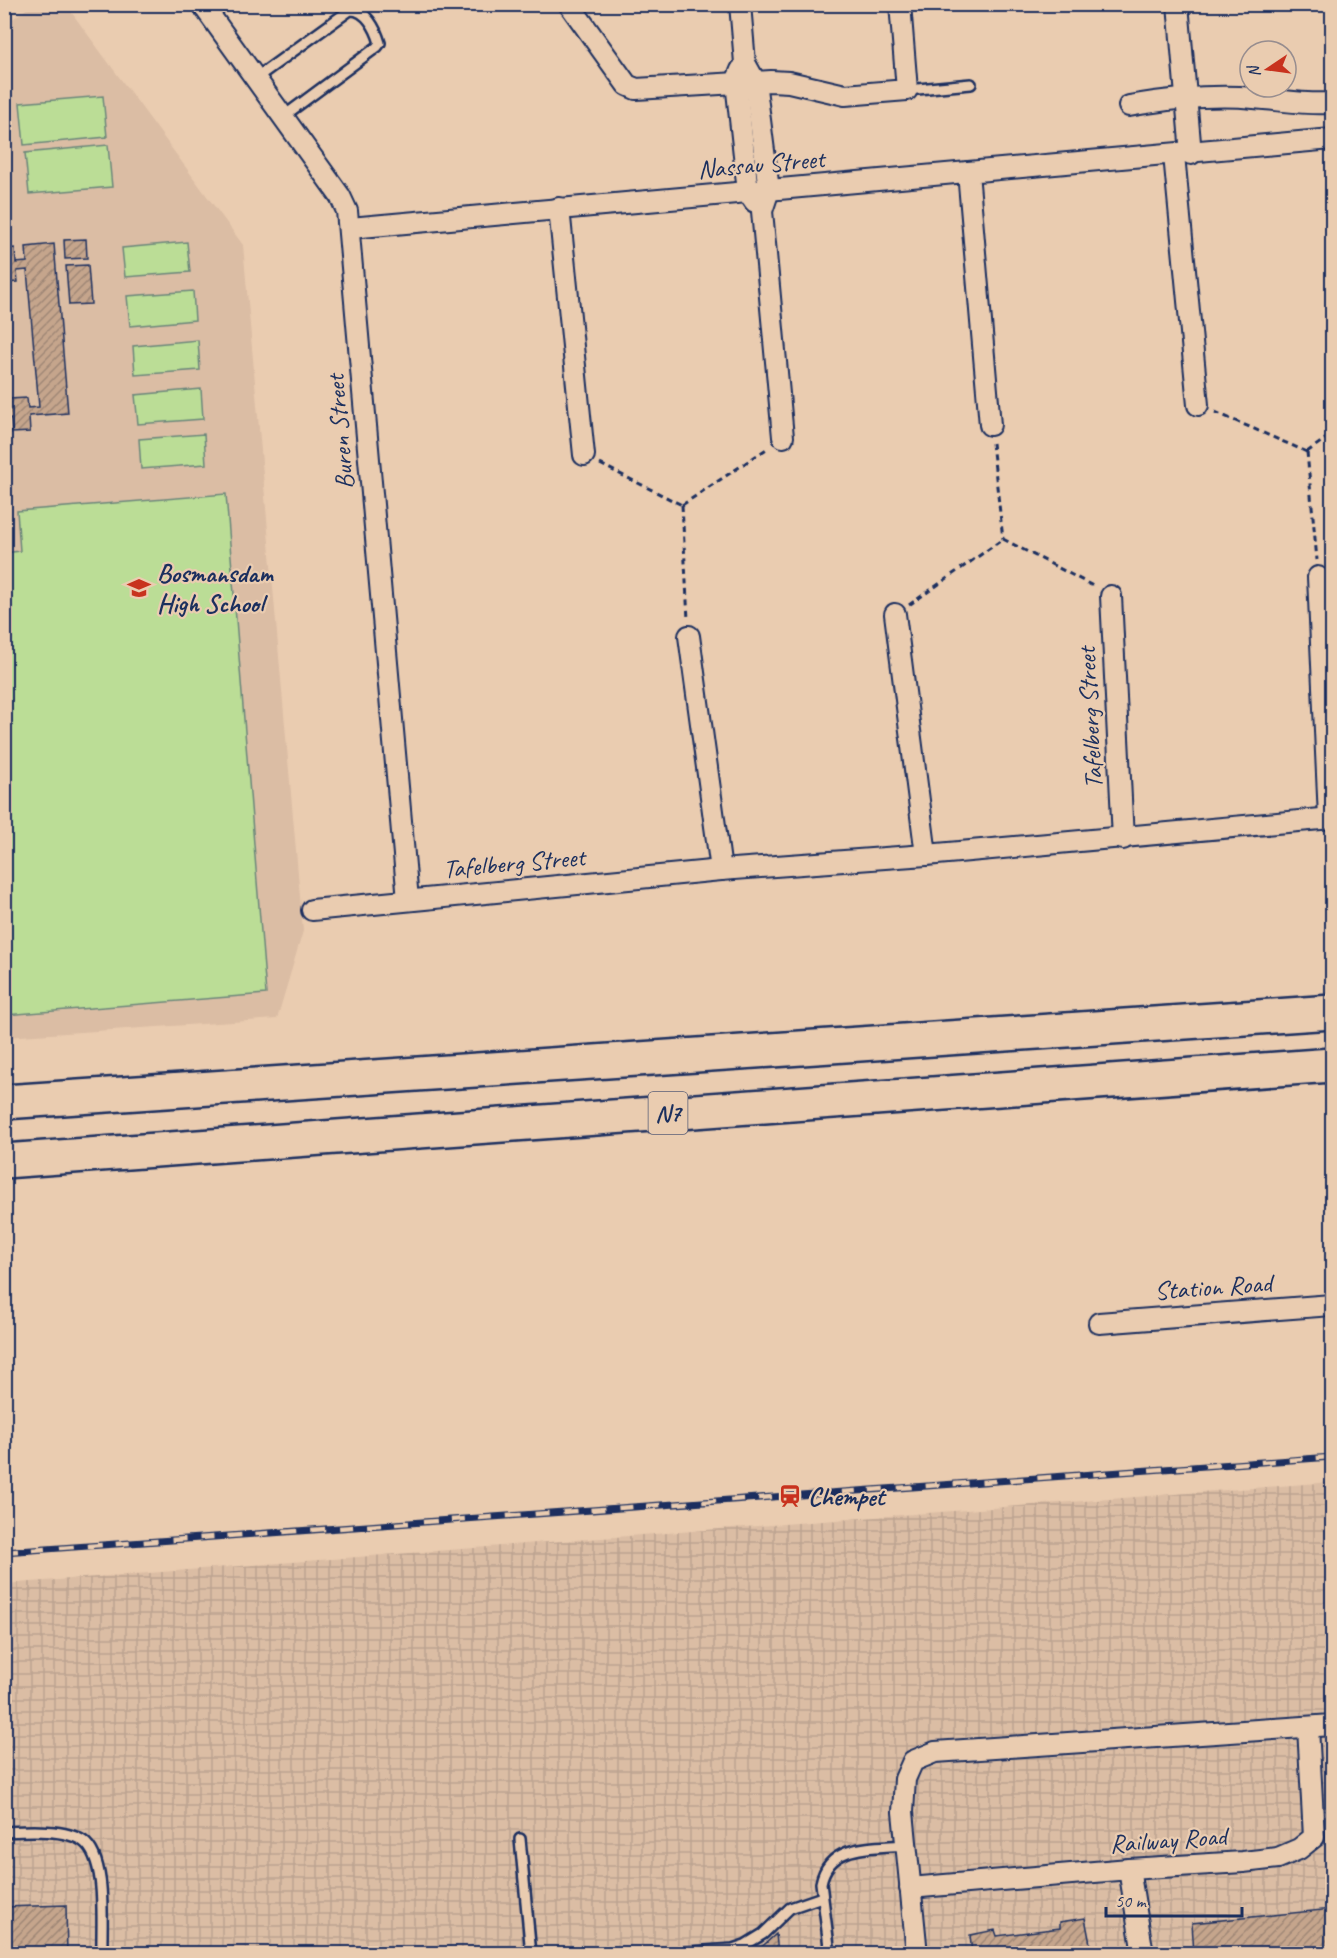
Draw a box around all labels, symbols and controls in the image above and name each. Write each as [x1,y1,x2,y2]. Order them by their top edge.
north arrow [1238,39,1298,99]
text: N [1243,62,1265,79]
street label: Nassau Street [696,142,828,186]
street label: Buren Street [318,371,361,491]
place label: Bosmansdam High School [157,557,274,620]
school or university icon: Bosmansdam High School [126,575,152,601]
street label: Tafelberg Street [1070,644,1110,790]
street label: Tafelberg Street [442,840,589,886]
road number: N7 [648,1092,688,1134]
street label: Station Road [1153,1266,1276,1308]
place label: Chempet [808,1480,887,1513]
station icon: Chempet [777,1483,803,1509]
street label: Railway Road [1108,1819,1231,1861]
scale bar [1106,1880,1242,1918]
text: 50 m [1115,1890,1148,1912]

